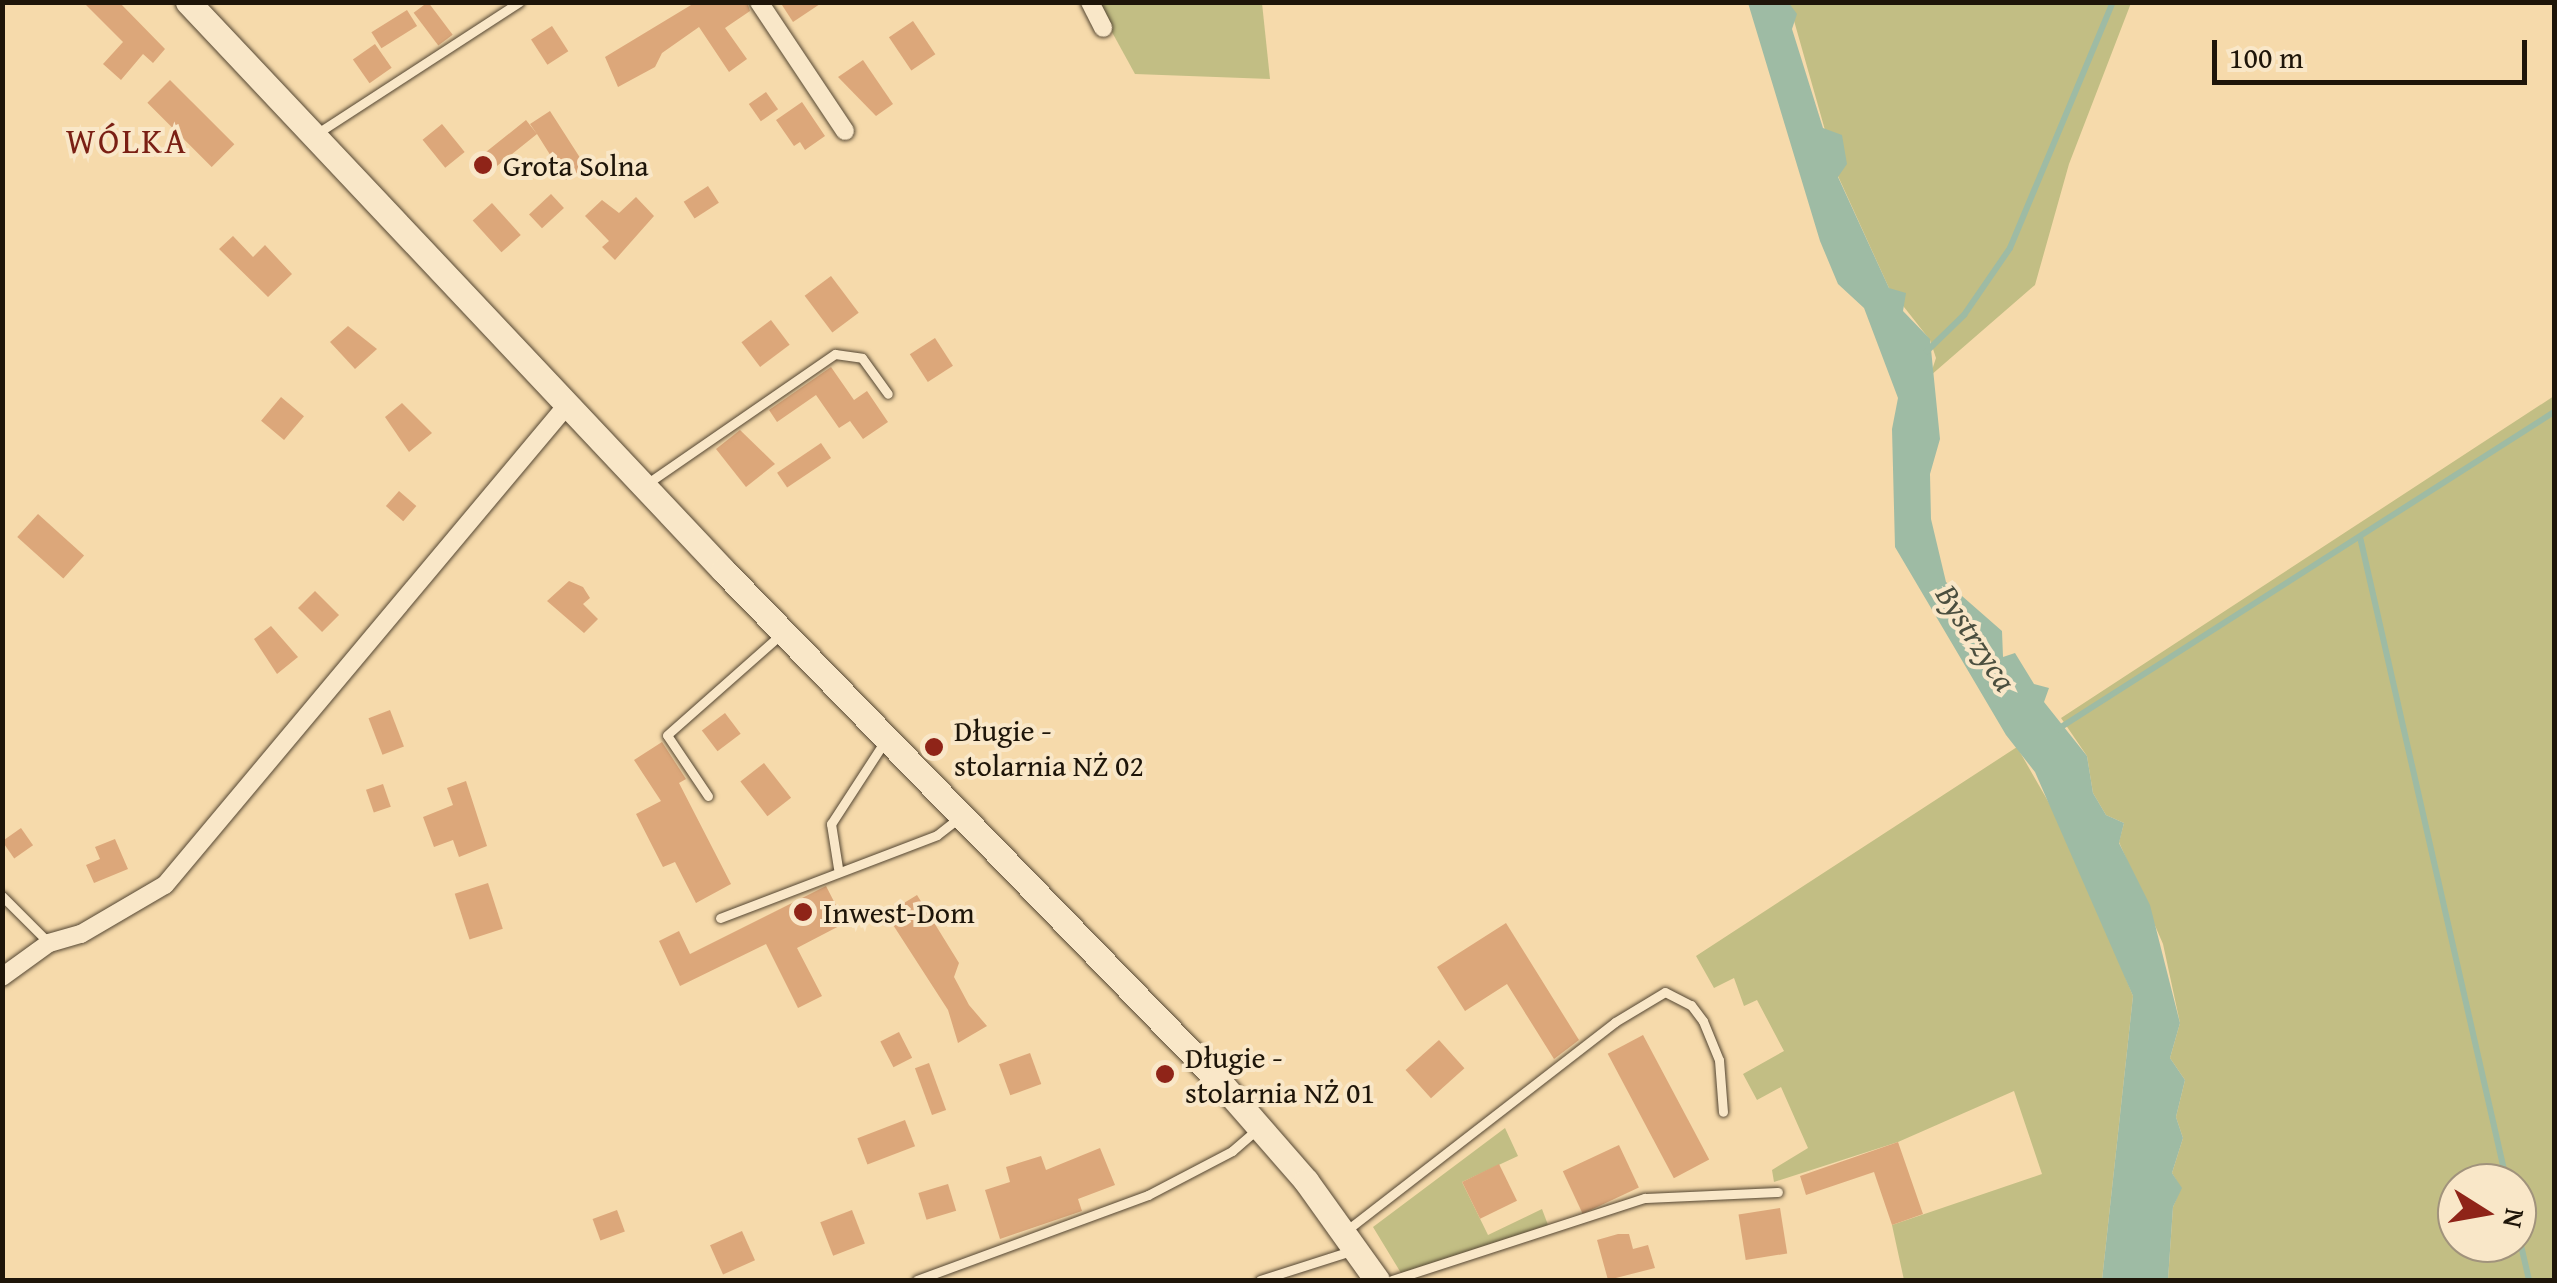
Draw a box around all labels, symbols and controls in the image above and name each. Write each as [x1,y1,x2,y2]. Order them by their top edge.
scale bar [2217,20,2532,82]
text: 100 m [2229,35,2303,79]
district label: WÓLKA [66,120,188,162]
place label: Grota Solna [503,147,649,183]
marker: Grota Solna [472,154,494,176]
water label: Bystrzyca [1927,578,2025,698]
place label: Długie - stolarnia NŻ 02 [954,712,1144,782]
marker: Długie - stolarnia NŻ 02 [923,736,945,758]
place label: Inwest-Dom [823,894,975,930]
marker: Inwest-Dom [792,901,814,923]
place label: Długie - stolarnia NŻ 01 [1185,1039,1375,1110]
marker: Długie - stolarnia NŻ 01 [1154,1063,1176,1085]
north arrow [2437,1163,2537,1263]
text: N [2493,1205,2537,1232]

